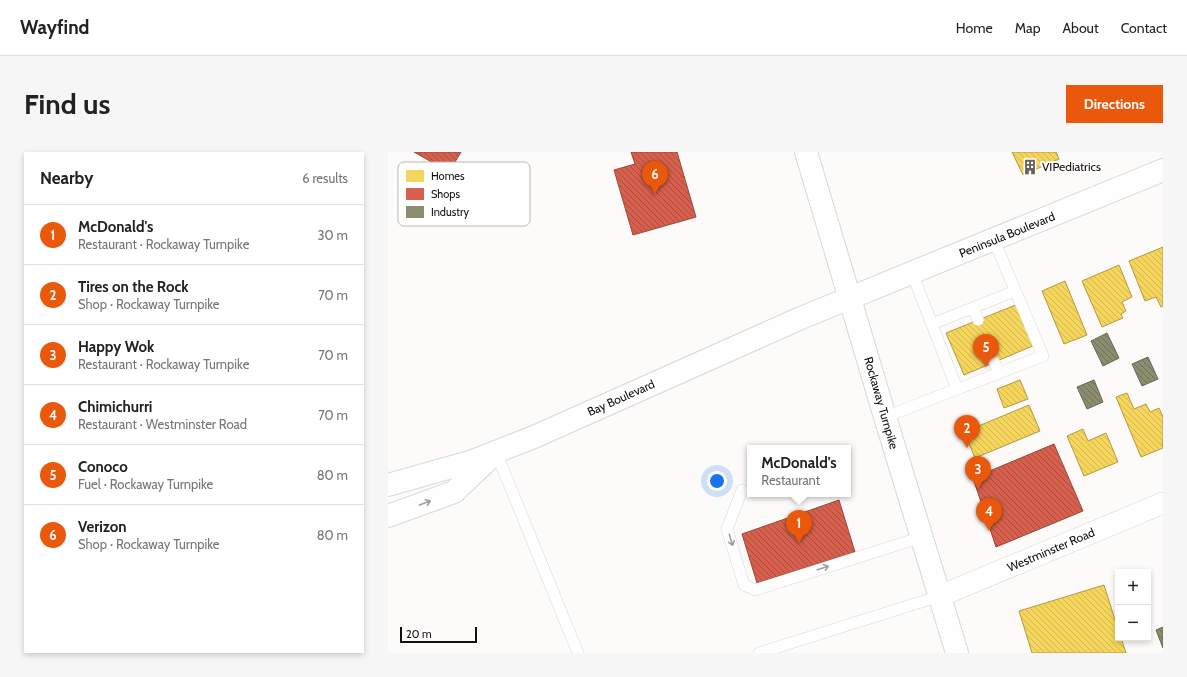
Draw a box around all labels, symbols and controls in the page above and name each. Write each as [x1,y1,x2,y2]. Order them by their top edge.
text: Wayfind [20,16,89,39]
text: Home [956,19,993,37]
text: Map [1015,19,1040,37]
text: About [1062,19,1099,37]
text: Contact [1121,19,1167,37]
button: Directions [1066,85,1163,123]
text: Find us [24,87,110,121]
building icon: VIPediatrics [1021,158,1039,176]
place label: VIPediatrics [1042,159,1101,174]
pin: 6 [642,161,668,194]
legend [398,162,530,226]
text: Nearby [40,168,93,188]
text: Homes [431,169,465,183]
text: 6 results [302,170,348,186]
text: Shops [431,187,460,201]
text: Industry [431,205,469,219]
street label: Peninsula Boulevard [957,208,1057,261]
text: McDonald's [78,218,153,236]
text: 1 [51,227,55,243]
text: 30 m [318,227,348,243]
text: Restaurant · Rockaway Turnpike [78,236,249,252]
text: Tires on the Rock [78,278,189,296]
text: 2 [50,287,56,303]
text: 70 m [318,287,348,303]
text: Shop · Rockaway Turnpike [78,296,219,312]
pin: 5 [973,334,999,367]
text: Happy Wok [78,338,154,356]
text: 3 [49,347,57,363]
text: 70 m [318,347,348,363]
street label: Rockaway Turnpike [861,355,902,451]
text: Restaurant · Rockaway Turnpike [78,356,249,372]
street label: Bay Boulevard [585,376,657,419]
text: Chimichurri [78,398,152,416]
text: 4 [49,407,57,423]
text: 70 m [318,407,348,423]
pin: 2 [954,415,980,448]
text: Restaurant · Westminster Road [78,416,247,432]
popup [747,445,851,497]
text: McDonald's [761,454,837,472]
pin: 3 [965,456,991,489]
text: Conoco [78,458,128,476]
text: 5 [50,467,56,483]
text: 80 m [317,467,348,483]
your location [707,471,727,491]
text: Restaurant [761,472,820,488]
text: Fuel · Rockaway Turnpike [78,476,213,492]
one-way arrow [418,498,430,506]
pin: 4 [976,498,1002,531]
pin: 1 [786,510,812,543]
text: Verizon [78,518,127,536]
street label: Westminster Road [1005,524,1097,575]
text: 6 [49,527,57,543]
text: 80 m [317,527,348,543]
one-way arrow [728,533,735,546]
text: Shop · Rockaway Turnpike [78,536,219,552]
one-way arrow [816,564,829,571]
map controls [1115,569,1151,641]
button: + [1115,569,1151,605]
button: − [1115,605,1151,641]
scale bar [400,625,477,644]
text: 20 m [406,627,432,641]

